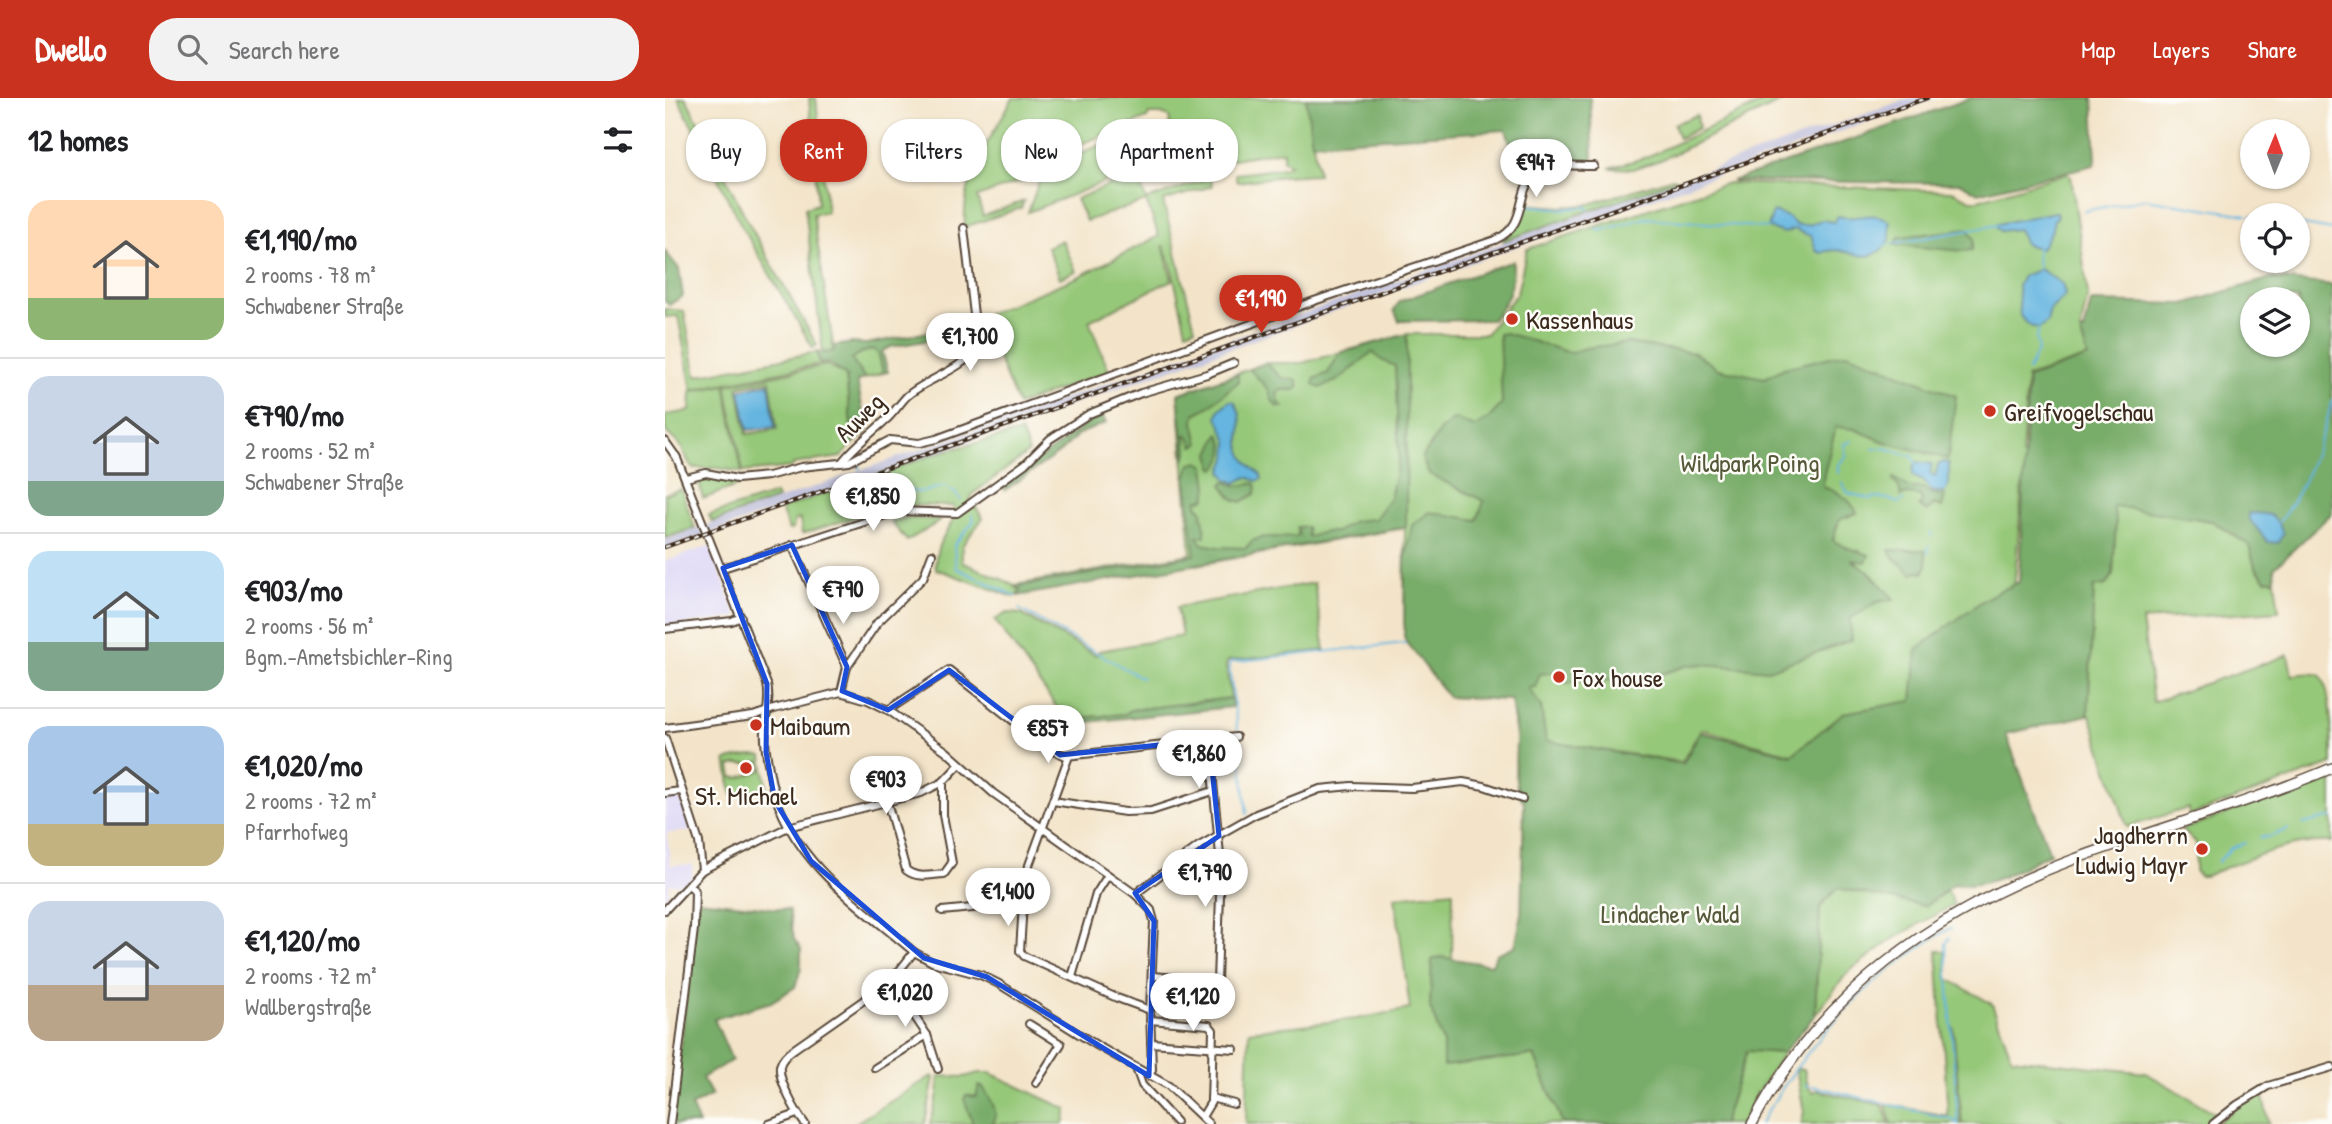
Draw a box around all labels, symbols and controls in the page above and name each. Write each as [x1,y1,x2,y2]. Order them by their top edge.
search box [149,18,639,81]
text: Dwello [35,27,107,71]
icon: search [173,30,211,68]
text: Search here [229,32,340,67]
text: Map [2081,33,2115,65]
text: Layers [2153,33,2210,65]
text: Share [2248,33,2297,65]
chip: Buy [686,119,766,182]
chip: Rent [780,119,867,182]
chip: Filters [881,119,987,182]
chip: New [1001,119,1082,182]
chip: Apartment [1096,119,1238,182]
north arrow [2240,119,2310,189]
map controls [2240,119,2310,357]
text: 12 homes [28,120,128,160]
icon: filters [599,121,637,159]
pin: €947 [1495,140,1577,199]
text: €947 [1516,146,1556,177]
button: locate [2240,203,2310,273]
text: €1,190/mo [245,219,357,259]
icon: home [84,228,168,312]
text: 2 rooms · 78 m² [245,259,376,290]
pin: €1,190 [1204,275,1318,335]
text: €1,190 [1235,282,1287,313]
button: layers [2240,287,2310,357]
text: Schwabener Straße [245,290,404,321]
place label: Kassenhaus [1526,302,1633,337]
marker: Kassenhaus [1504,311,1520,327]
pin: €1,700 [913,314,1027,373]
text: €1,700 [942,320,998,351]
street label: Auweg [826,384,892,450]
place label: Greifvogelschau [2004,394,2153,429]
text: €790/mo [245,395,344,435]
marker: Greifvogelschau [1982,403,1998,419]
icon: home [84,404,168,488]
text: 2 rooms · 52 m² [245,435,375,466]
park label: Wildpark Poing [1680,445,1820,480]
text: Schwabener Straße [245,466,404,497]
pin: €1,850 [816,474,930,533]
text: €1,850 [846,480,900,511]
pin: €790 [802,566,884,626]
text: €903/mo [245,570,343,610]
text: €790 [822,573,864,604]
icon: home [84,579,168,663]
text: 2 rooms · 56 m² [245,610,373,641]
text: Bgm.-Ametsbichler-Ring [245,641,452,672]
place label: Fox house [1572,660,1663,695]
marker: Fox house [1551,669,1567,685]
pin: €857 [1007,706,1089,765]
place label: Maibaum [770,708,850,743]
text: €857 [1027,712,1069,743]
marker: Maibaum [748,717,764,733]
pin: €1,860 [1142,730,1256,790]
text: €1,860 [1172,737,1226,768]
text: €1,020/mo [245,745,362,785]
icon: home [84,754,168,838]
pin: €903 [845,756,927,816]
marker: St. Michael [738,760,754,776]
text: €903 [866,763,906,794]
place label: St. Michael [695,778,797,813]
text: 2 rooms · 72 m² [245,785,377,816]
text: Pfarrhofweg [245,816,348,847]
place label: Jagdherrn Ludwig Mayr [2076,817,2188,882]
marker: Jagdherrn Ludwig Mayr [2194,841,2210,857]
pin: €1,790 [1148,850,1262,909]
text: €1,790 [1178,856,1232,887]
pin: €1,400 [951,868,1065,928]
text: €1,400 [981,875,1035,906]
park label: Lindacher Wald [1601,896,1739,931]
text: €1,120/mo [245,920,360,960]
icon: home [84,929,168,1013]
text: 2 rooms · 72 m² [245,960,377,991]
pin: €1,020 [848,970,962,1029]
pin: €1,120 [1136,974,1250,1033]
text: €1,020 [877,976,933,1007]
text: €1,120 [1166,980,1220,1011]
text: Wallbergstraße [245,991,372,1022]

